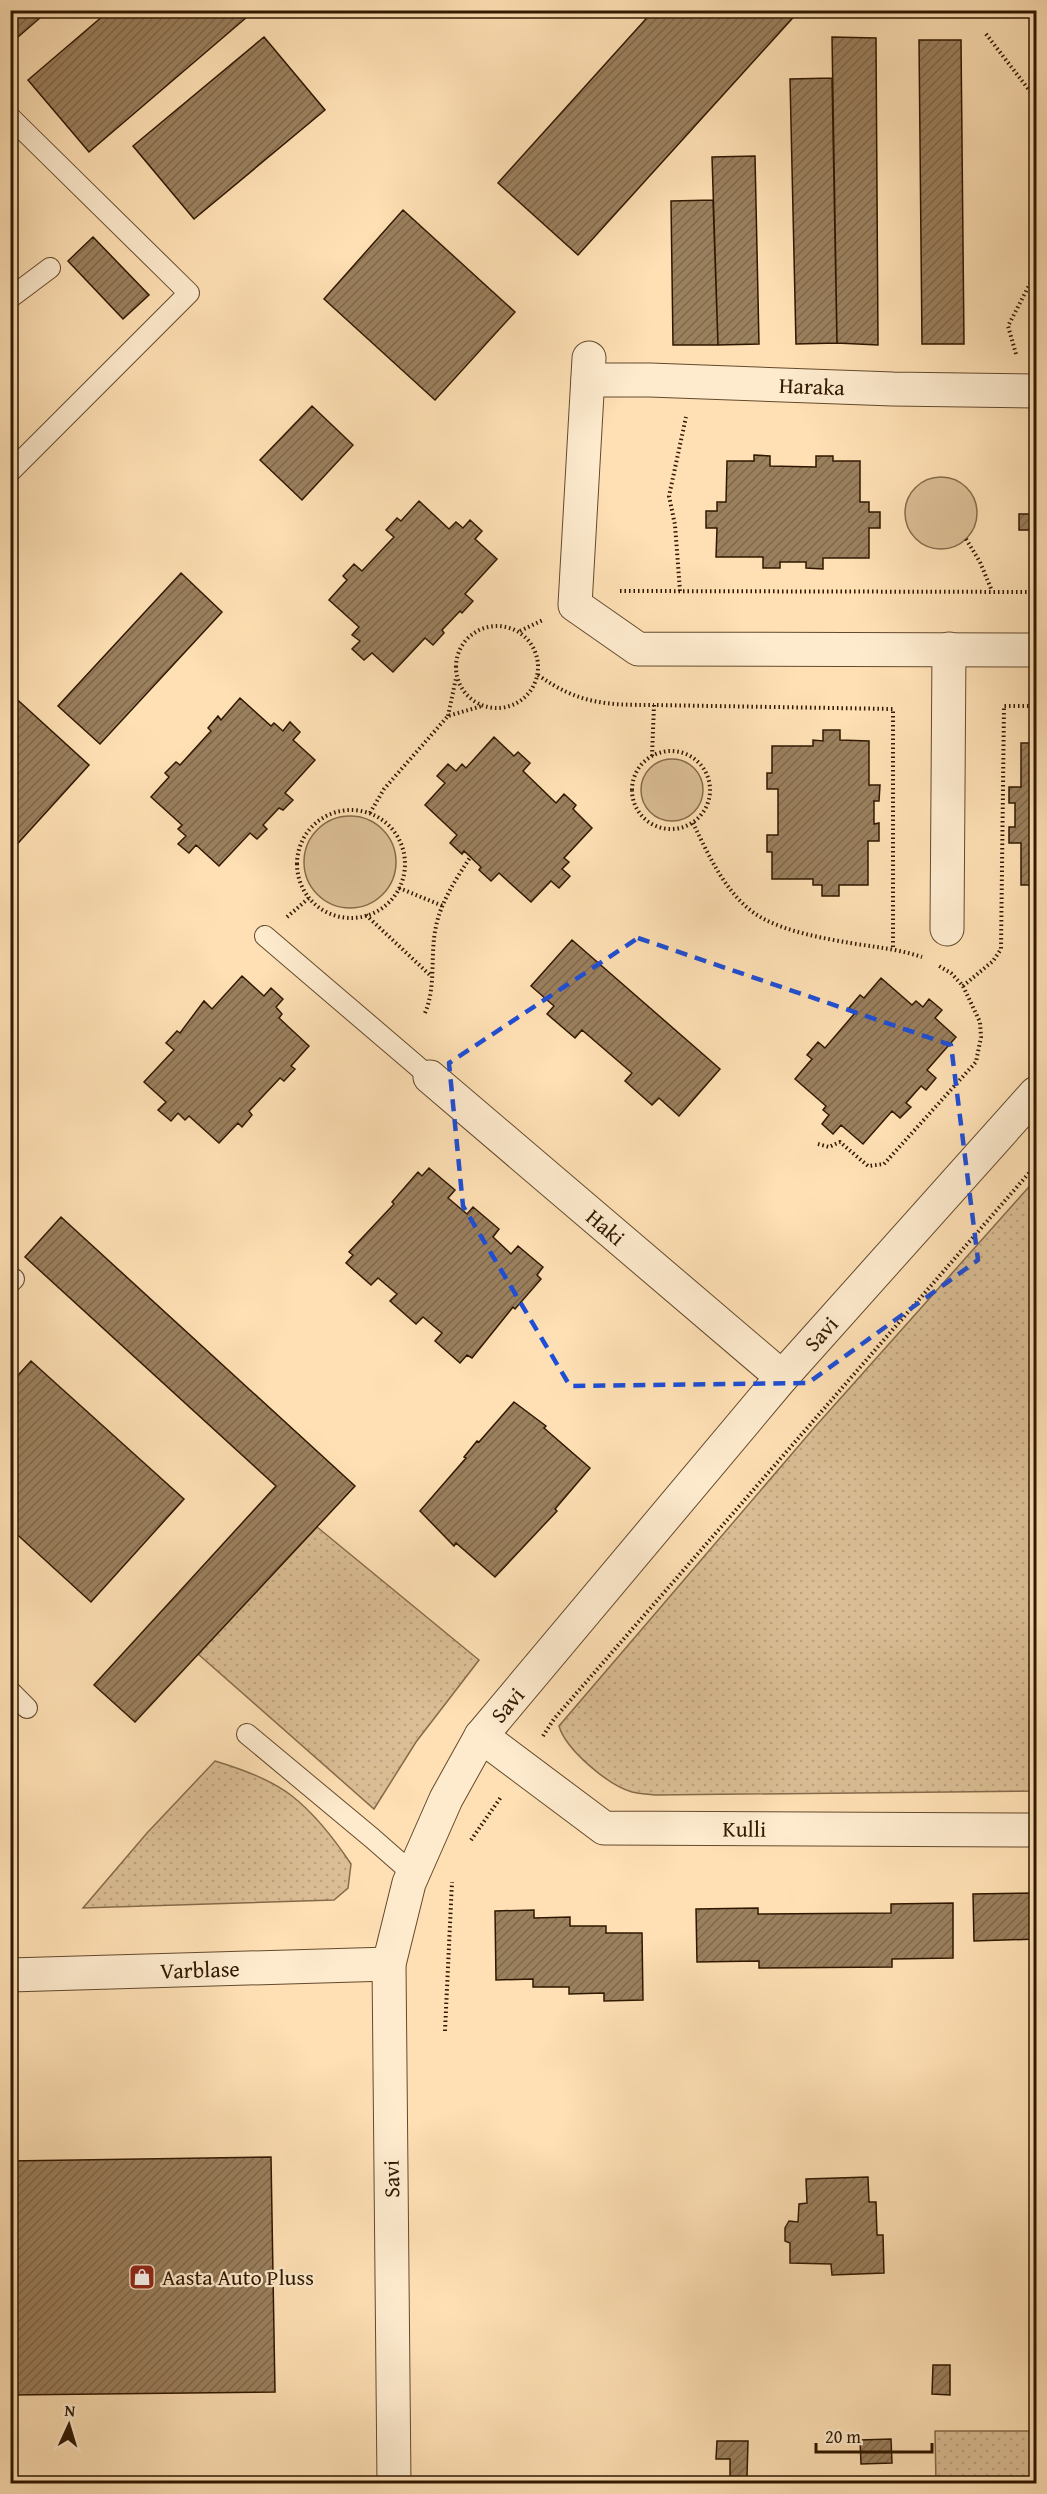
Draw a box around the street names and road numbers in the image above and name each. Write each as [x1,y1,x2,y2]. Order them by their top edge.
street label: Haraka [778,369,846,403]
street label: Haki [579,1201,632,1253]
street label: Savi [796,1309,845,1358]
street label: Savi [483,1680,532,1730]
street label: Kulli [723,1813,766,1845]
street label: Varblase [160,1952,240,1987]
street label: Savi [375,2160,407,2198]

